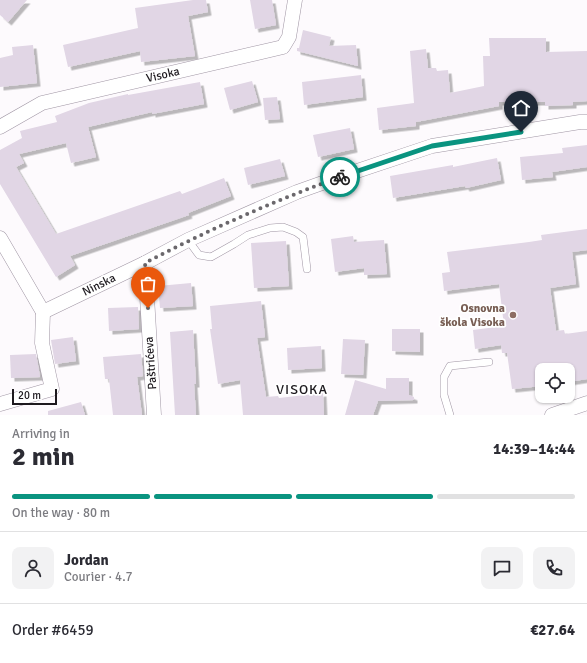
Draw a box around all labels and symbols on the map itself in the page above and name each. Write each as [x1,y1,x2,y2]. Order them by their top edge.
street label: Visoka [145,64,181,86]
pin [504,91,538,132]
courier [320,157,360,197]
pin [131,267,165,308]
street label: Ninska [80,271,118,299]
place label: Osnovna škola Visoka [440,301,505,330]
marker: Osnovna škola Visoka [508,310,518,320]
street label: Paštrićeva [142,336,160,390]
district label: VISOKA [276,381,328,398]
scale bar [12,387,57,406]

